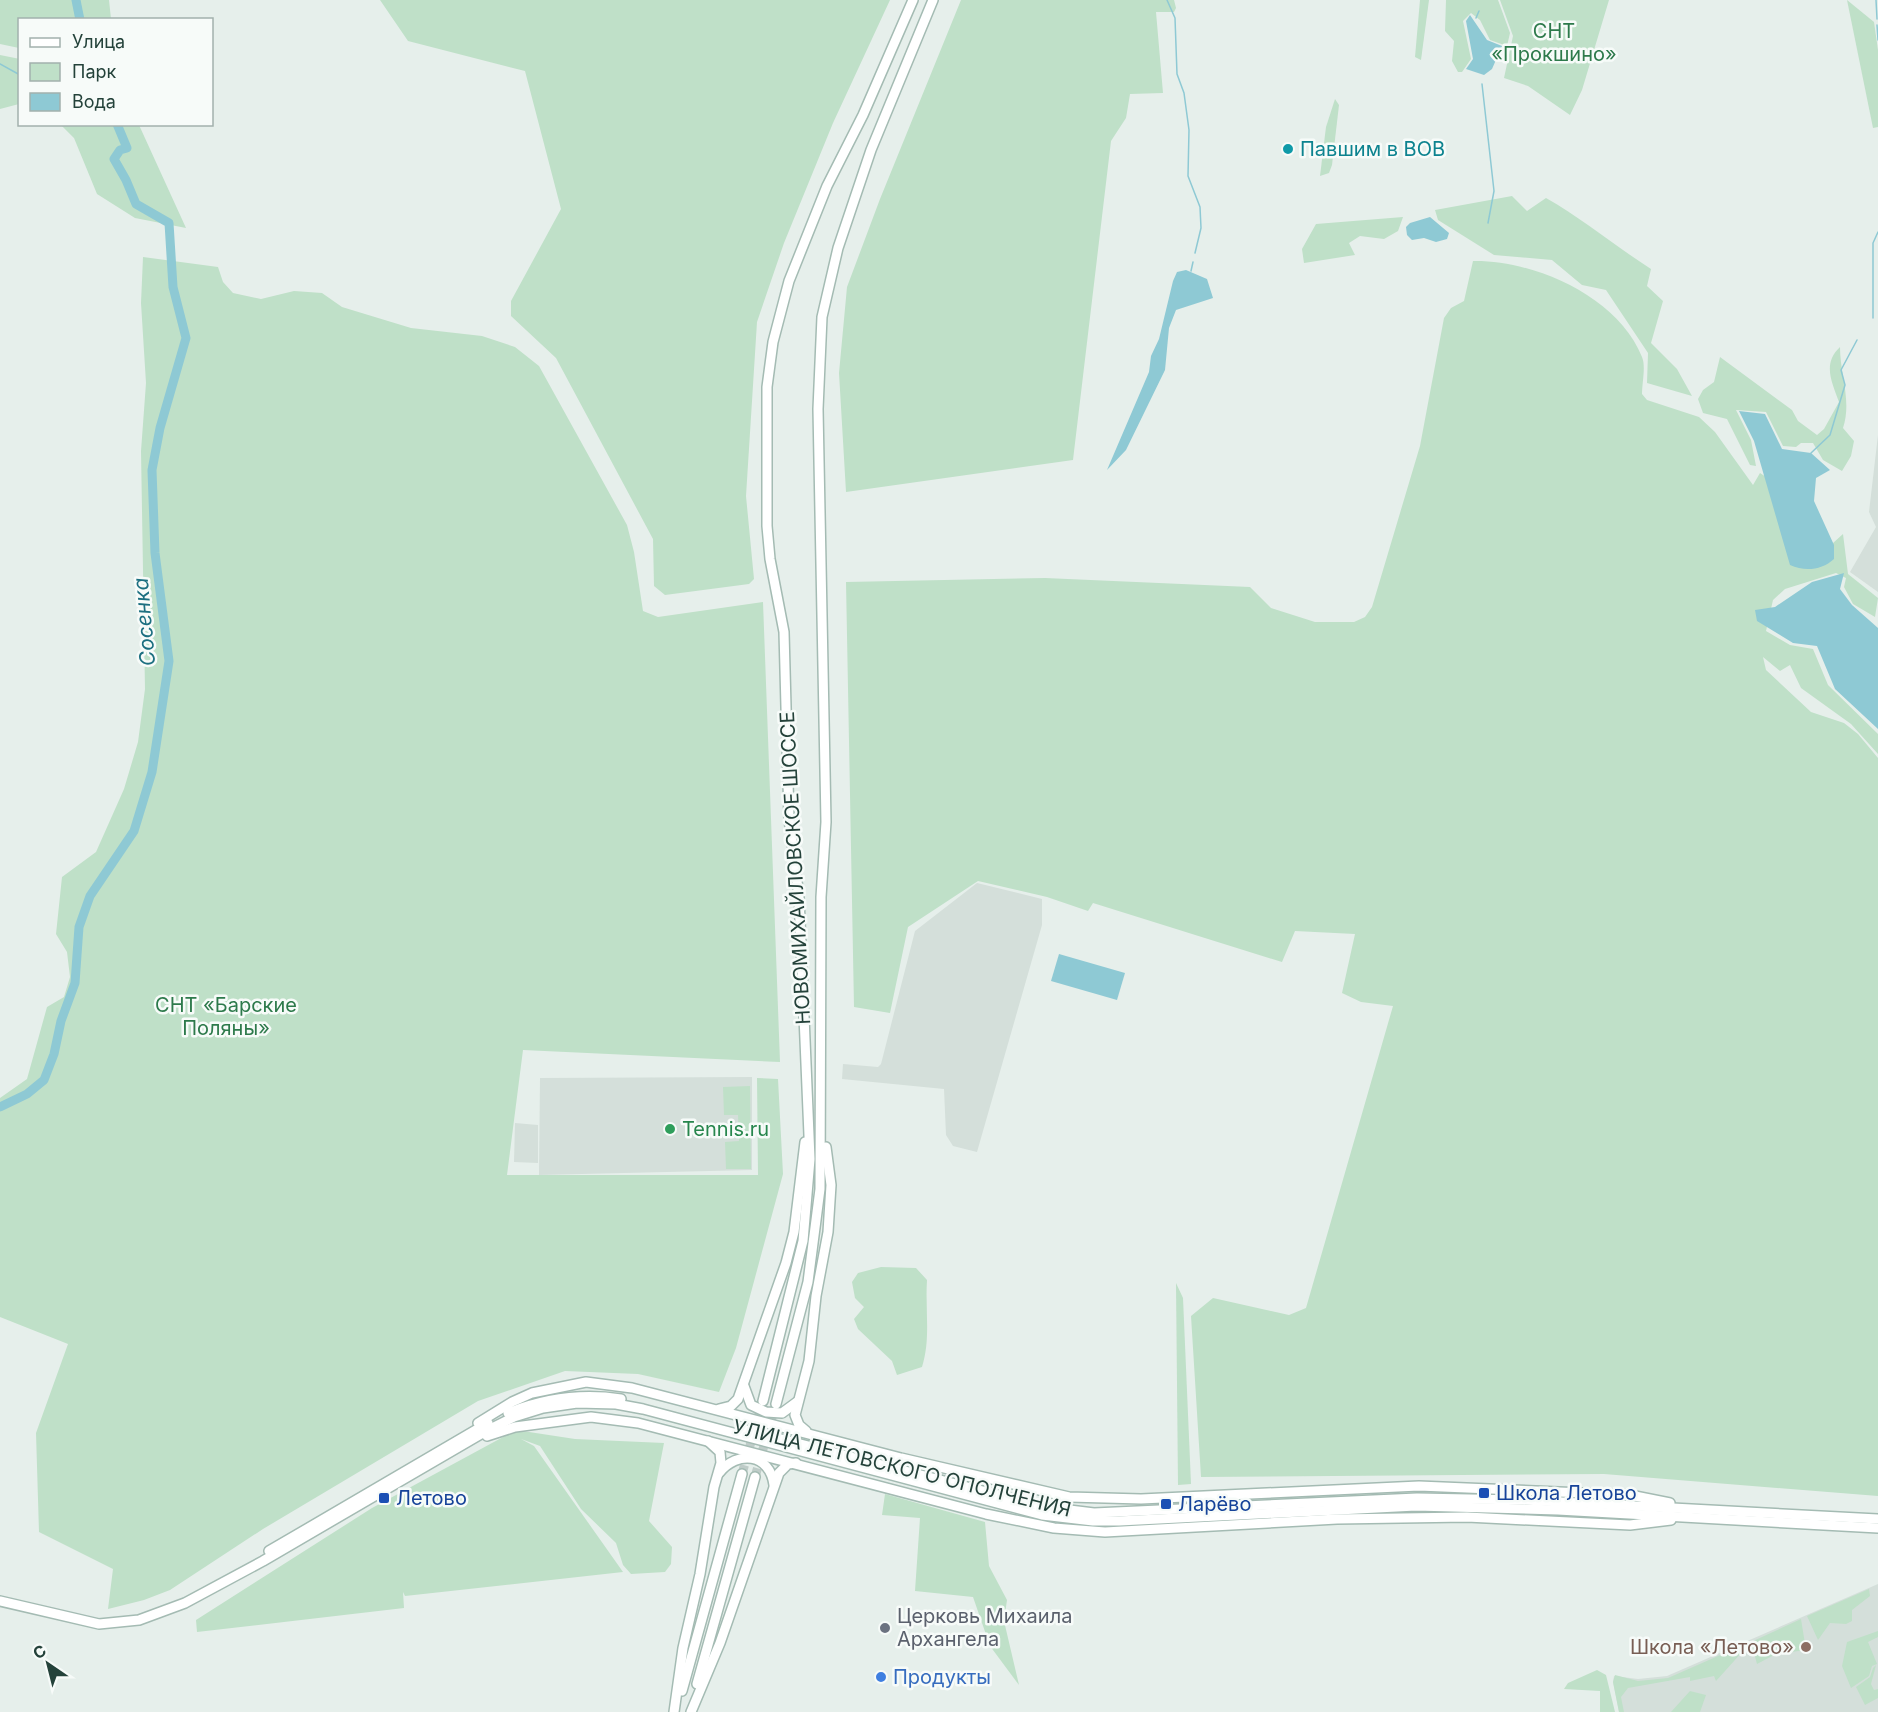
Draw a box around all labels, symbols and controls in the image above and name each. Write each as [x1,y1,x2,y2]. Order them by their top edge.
legend [18,18,213,126]
park label: СНТ «Прокшино» [1491,19,1617,66]
text: Улица [72,31,125,52]
text: Парк [72,61,117,82]
text: Вода [72,91,116,112]
place label: Павшим в ВОВ [1300,137,1445,161]
marker: Павшим в ВОВ [1281,142,1295,156]
water label: Сосенка [128,577,160,667]
street label: НОВОМИХАЙЛОВСКОЕ ШОССЕ [774,711,815,1025]
park label: СНТ «Барские Поляны» [155,993,297,1040]
place label: Tennis.ru [682,1117,769,1141]
marker: Tennis.ru [663,1122,677,1136]
street label: УЛИЦА ЛЕТОВСКОГО ОПОЛЧЕНИЯ [730,1414,1074,1522]
place label: Школа Летово [1496,1481,1637,1505]
place label: Летово [396,1486,467,1510]
marker: Школа Летово [1477,1486,1491,1500]
marker: Летово [377,1491,391,1505]
place label: Ларёво [1178,1492,1251,1516]
marker: Ларёво [1159,1497,1173,1511]
place label: Церковь Михаила Архангела [897,1604,1072,1651]
marker: Церковь Михаила Архангела [878,1621,892,1635]
north arrow [18,1634,78,1694]
place label: Школа «Летово» [1630,1635,1794,1659]
text: С [29,1640,50,1663]
marker: Школа «Летово» [1799,1640,1813,1654]
place label: Продукты [893,1665,991,1689]
marker: Продукты [874,1670,888,1684]

